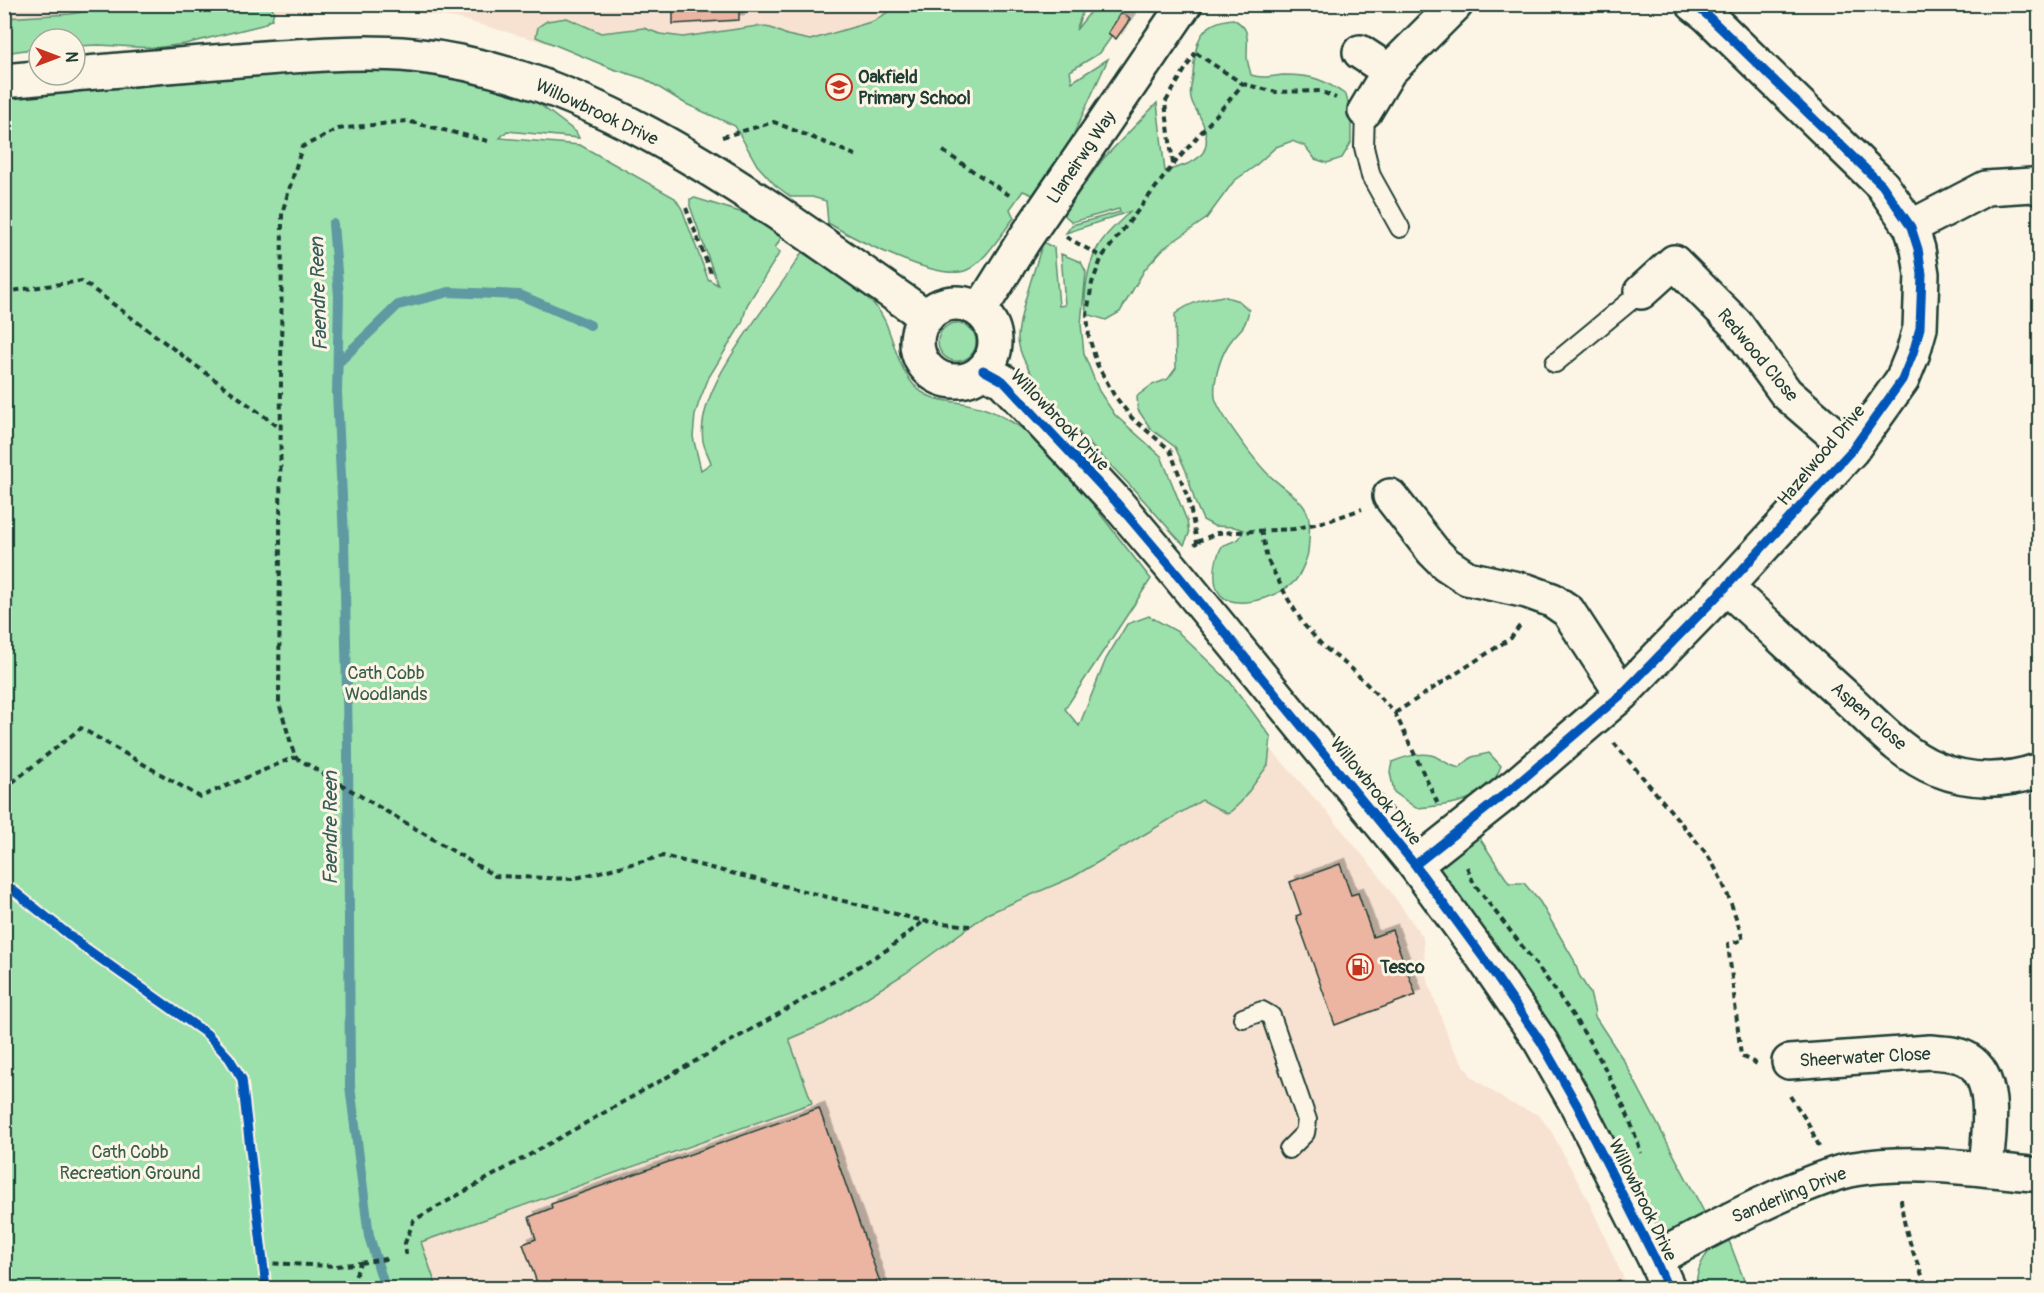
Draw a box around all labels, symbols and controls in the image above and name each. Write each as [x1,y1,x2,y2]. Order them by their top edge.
north arrow [27,27,87,87]
text: N [61,52,81,63]
place label: Oakfield Primary School [858,66,971,110]
school or university icon: Oakfield Primary School [824,72,854,102]
street label: Willowbrook Drive [532,74,662,151]
street label: Llaneirwg Way [1042,106,1121,208]
water label: Faendre Reen [304,235,333,351]
street label: Redwood Close [1712,304,1803,407]
street label: Willowbrook Drive [1005,365,1114,476]
street label: Hazelwood Drive [1772,400,1870,511]
park label: Cath Cobb Woodlands [345,662,427,706]
street label: Aspen Close [1826,677,1911,756]
street label: Willowbrook Drive [1325,732,1426,850]
water label: Faendre Reen [318,769,343,885]
fuel station icon: Tesco [1345,952,1375,982]
place label: Tesco [1379,956,1425,979]
street label: Sheerwater Close [1799,1043,1931,1072]
street label: Willowbrook Drive [1603,1135,1682,1265]
park label: Cath Cobb Recreation Ground [60,1141,200,1185]
street label: Sanderling Drive [1728,1162,1850,1229]

